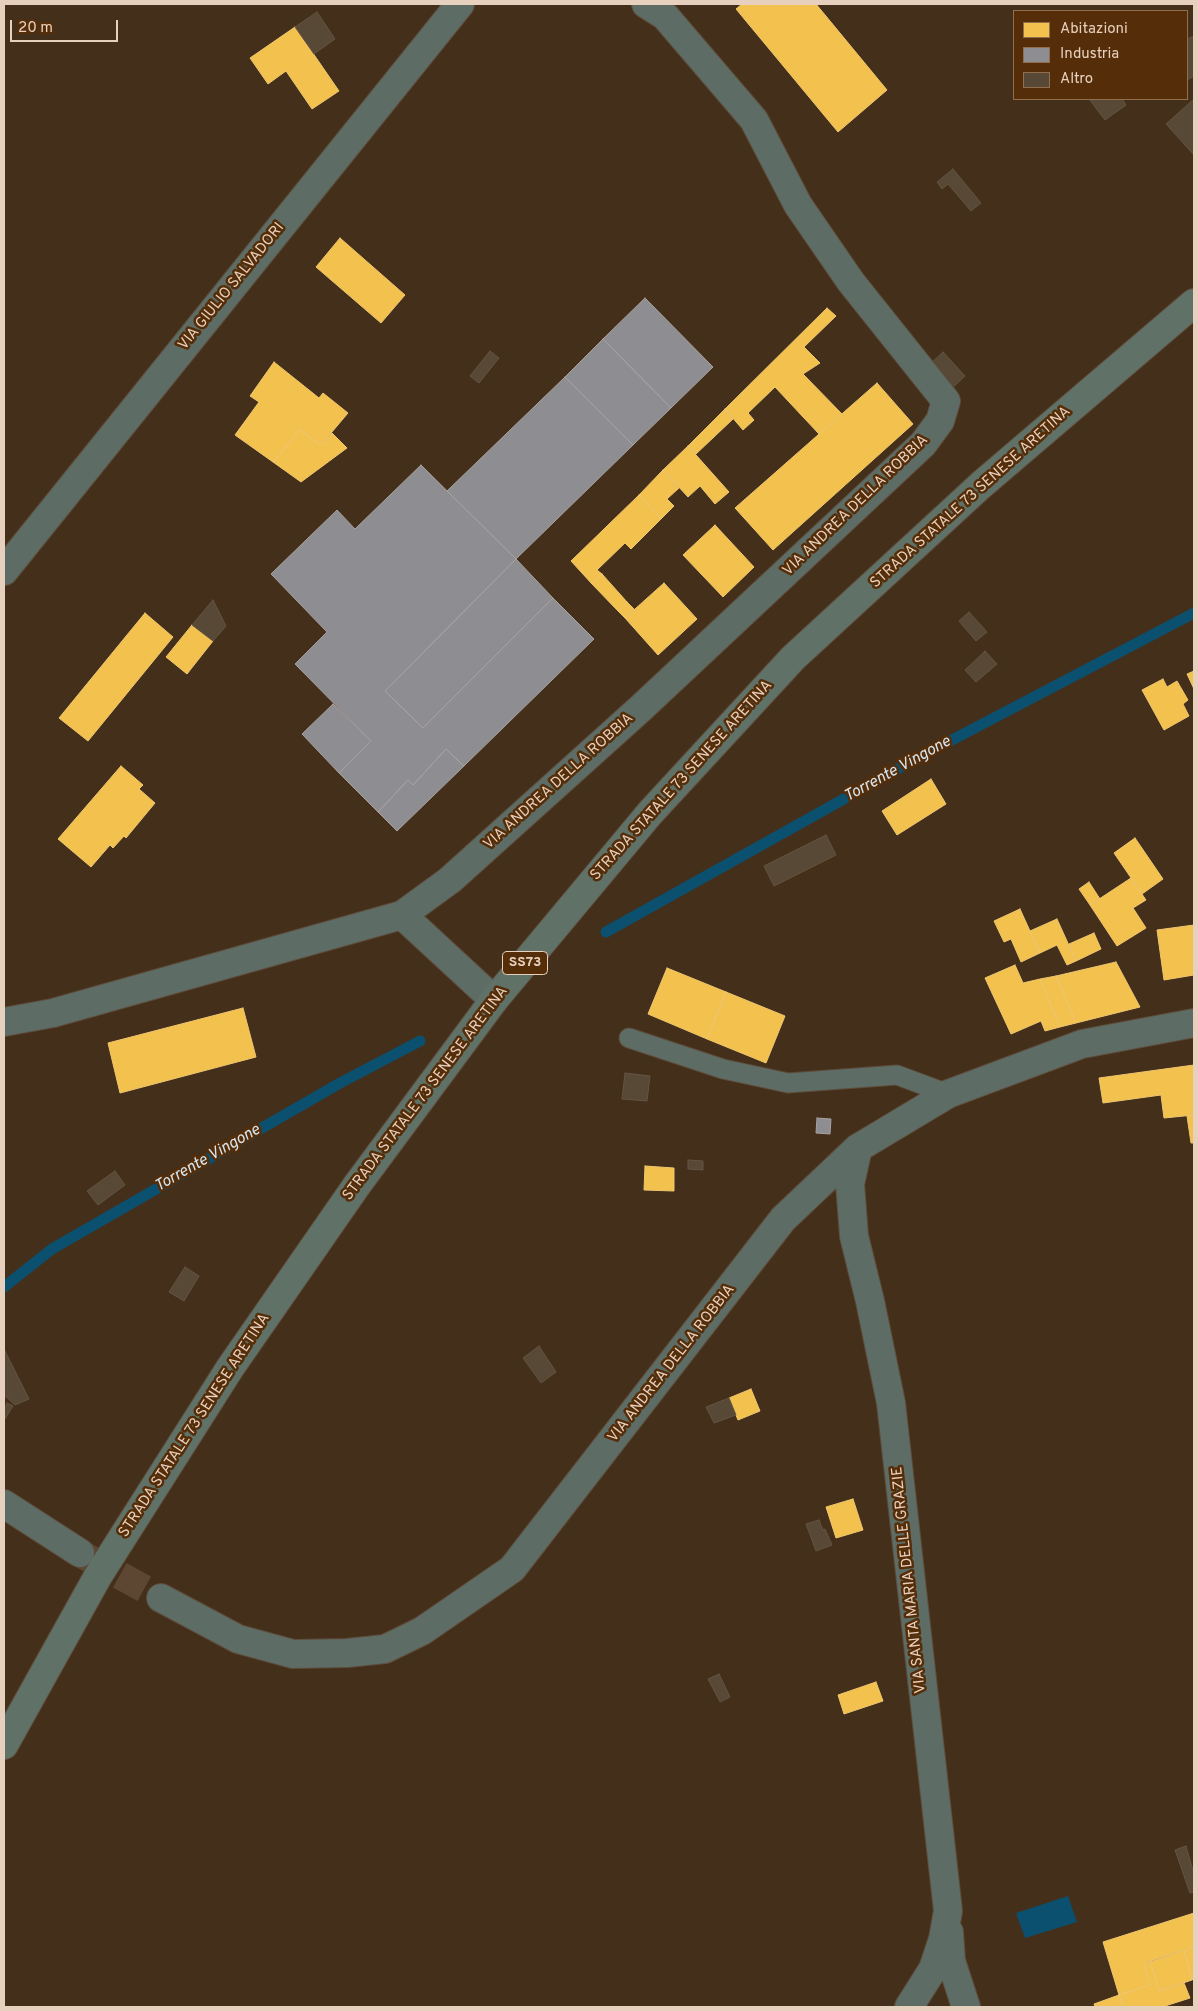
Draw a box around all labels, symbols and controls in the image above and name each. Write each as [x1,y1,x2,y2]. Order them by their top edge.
scale bar [12,10,120,42]
legend [1013,10,1188,100]
text: 20 m [18,19,53,38]
text: Abitazioni [1060,20,1128,39]
text: Industria [1060,45,1119,64]
text: Altro [1060,70,1093,89]
street label: VIA GIULIO SALVADORI [175,220,289,354]
street label: STRADA STATALE 73 SENESE ARETINA [867,403,1075,593]
street label: VIA ANDREA DELLA ROBBIA [780,432,932,580]
street label: STRADA STATALE 73 SENESE ARETINA [587,677,777,885]
street label: VIA ANDREA DELLA ROBBIA [480,710,638,854]
water label: Torrente Vingone [841,733,955,807]
road number: SS73 [502,951,548,974]
street label: STRADA STATALE 73 SENESE ARETINA [340,983,512,1205]
water label: Torrente Vingone [152,1121,264,1197]
street label: VIA ANDREA DELLA ROBBIA [605,1282,739,1446]
street label: STRADA STATALE 73 SENESE ARETINA [116,1311,274,1541]
street label: VIA SANTA MARIA DELLE GRAZIE [889,1466,931,1694]

